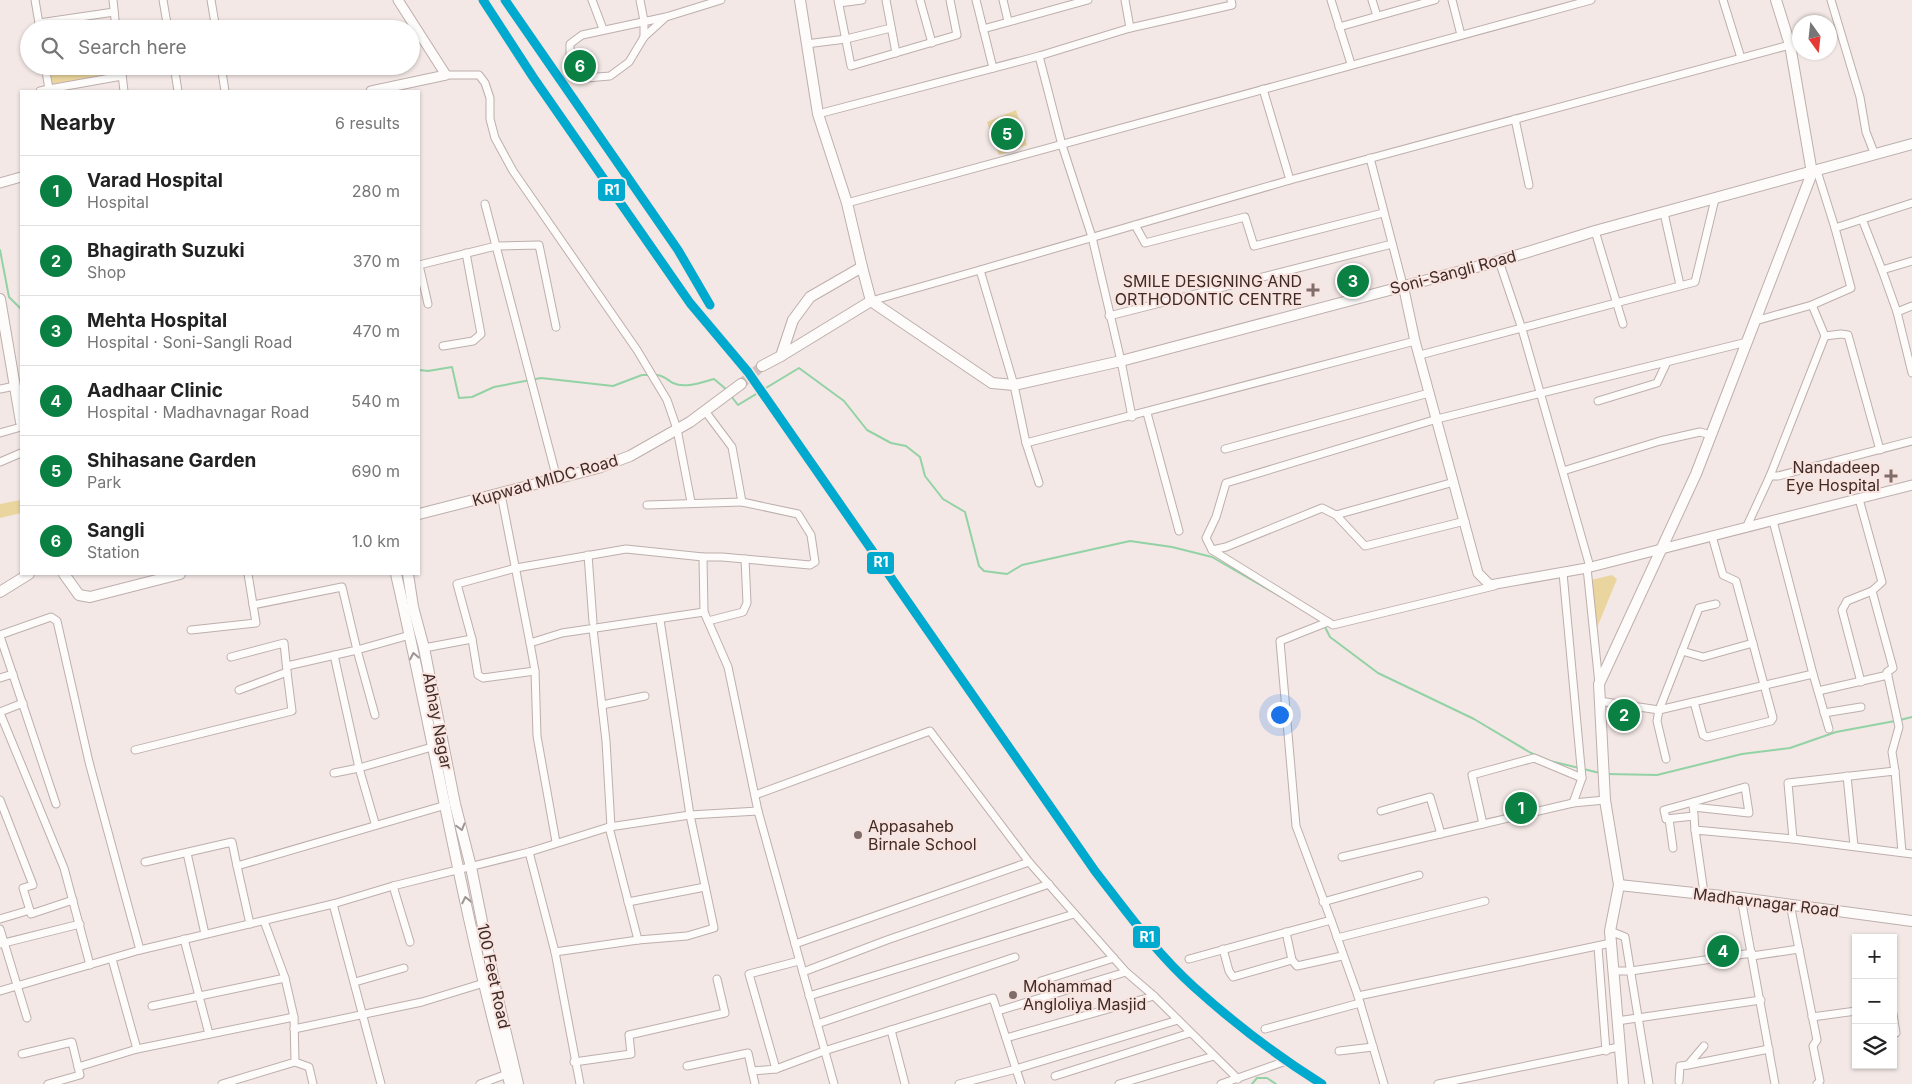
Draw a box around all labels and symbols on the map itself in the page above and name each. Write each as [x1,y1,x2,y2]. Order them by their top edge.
north arrow [1792,15,1837,60]
pin: 6 [564,47,596,85]
pin: 5 [991,115,1023,153]
line badge: R1 [597,178,626,202]
text: R1 [604,181,620,198]
street label: Soni-Sangli Road [1388,246,1518,298]
pin: 3 [1337,262,1369,300]
place label: SMILE DESIGNING AND ORTHODONTIC CENTRE [1115,271,1302,309]
marker: SMILE DESIGNING AND ORTHODONTIC CENTRE [1306,283,1320,297]
street label: Kupwad MIDC Road [470,450,620,510]
place label: Nandadeep Eye Hospital [1786,457,1880,495]
marker: Nandadeep Eye Hospital [1884,469,1898,483]
line badge: R1 [866,551,895,575]
text: R1 [873,553,889,570]
one-way arrow [410,652,420,660]
street label: Abhay Nagar [419,671,457,771]
pin: 2 [1608,696,1640,734]
your location [1267,702,1293,728]
pin: 1 [1505,789,1537,827]
place label: Appasaheb Birnale School [868,816,977,854]
one-way arrow [455,822,466,831]
marker: Appasaheb Birnale School [852,829,864,841]
street label: Madhavnagar Road [1692,883,1840,921]
one-way arrow [461,896,472,905]
street label: 100 Feet Road [473,922,515,1030]
line badge: R1 [1132,925,1161,949]
text: R1 [1139,928,1155,945]
pin: 4 [1707,932,1739,970]
place label: Mohammad Angloliya Masjid [1023,976,1146,1014]
marker: Mohammad Angloliya Masjid [1007,989,1019,1001]

